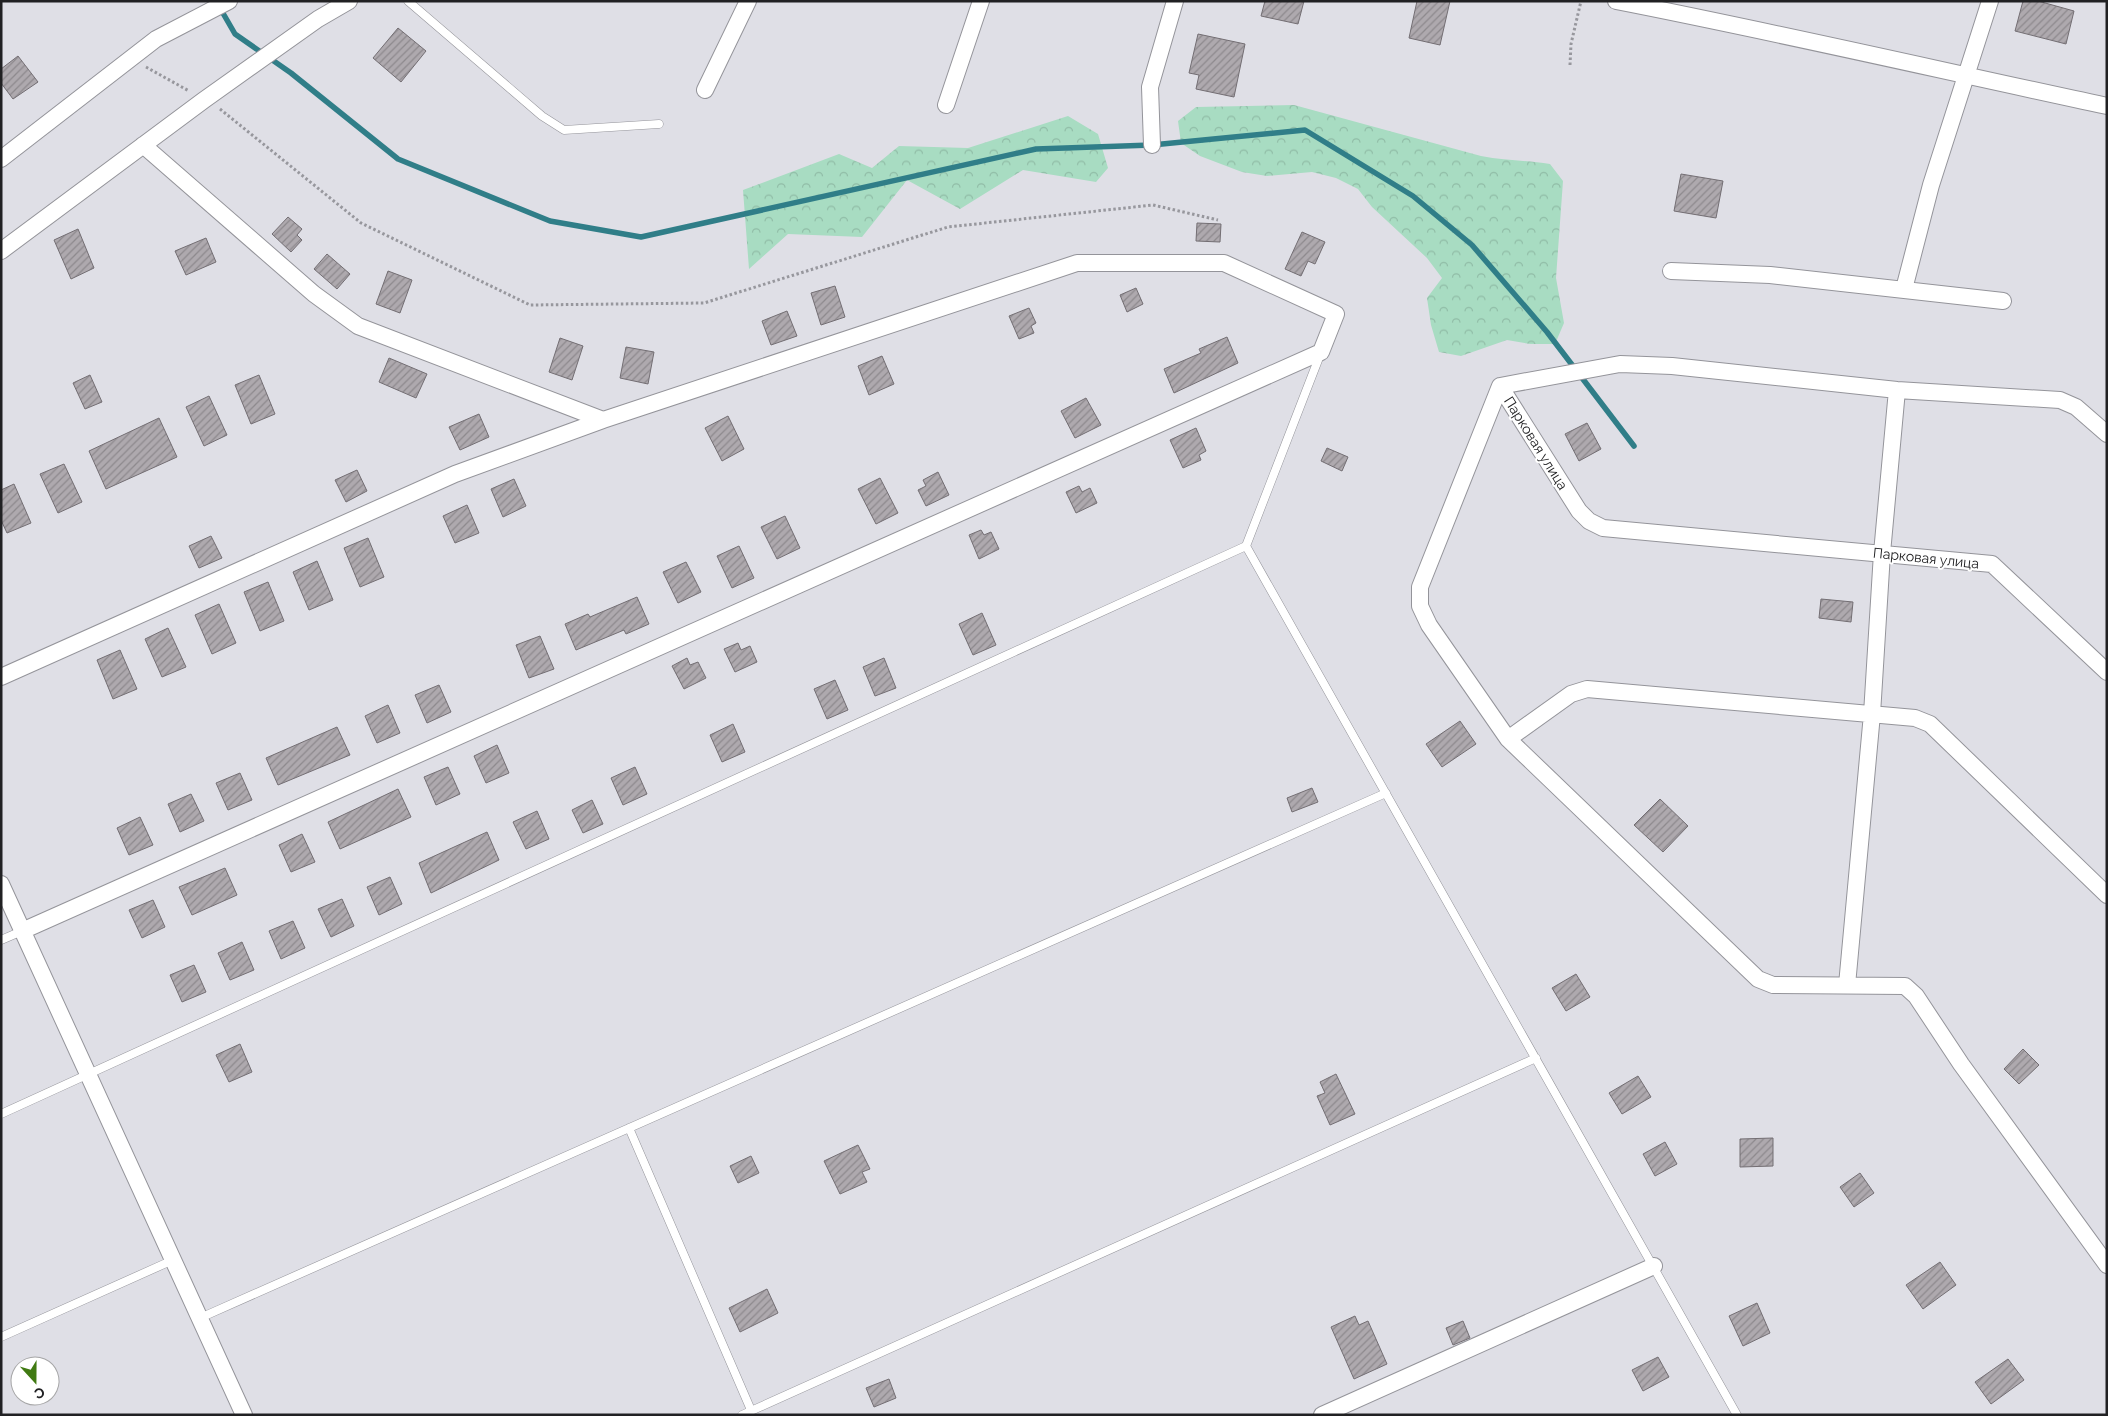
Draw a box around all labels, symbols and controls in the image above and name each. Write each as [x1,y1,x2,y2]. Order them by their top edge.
street label: Парковая улица [1501,394,1571,492]
street label: Парковая улица [1872,544,1980,572]
north arrow [10,1356,60,1406]
text: С [32,1384,47,1402]

